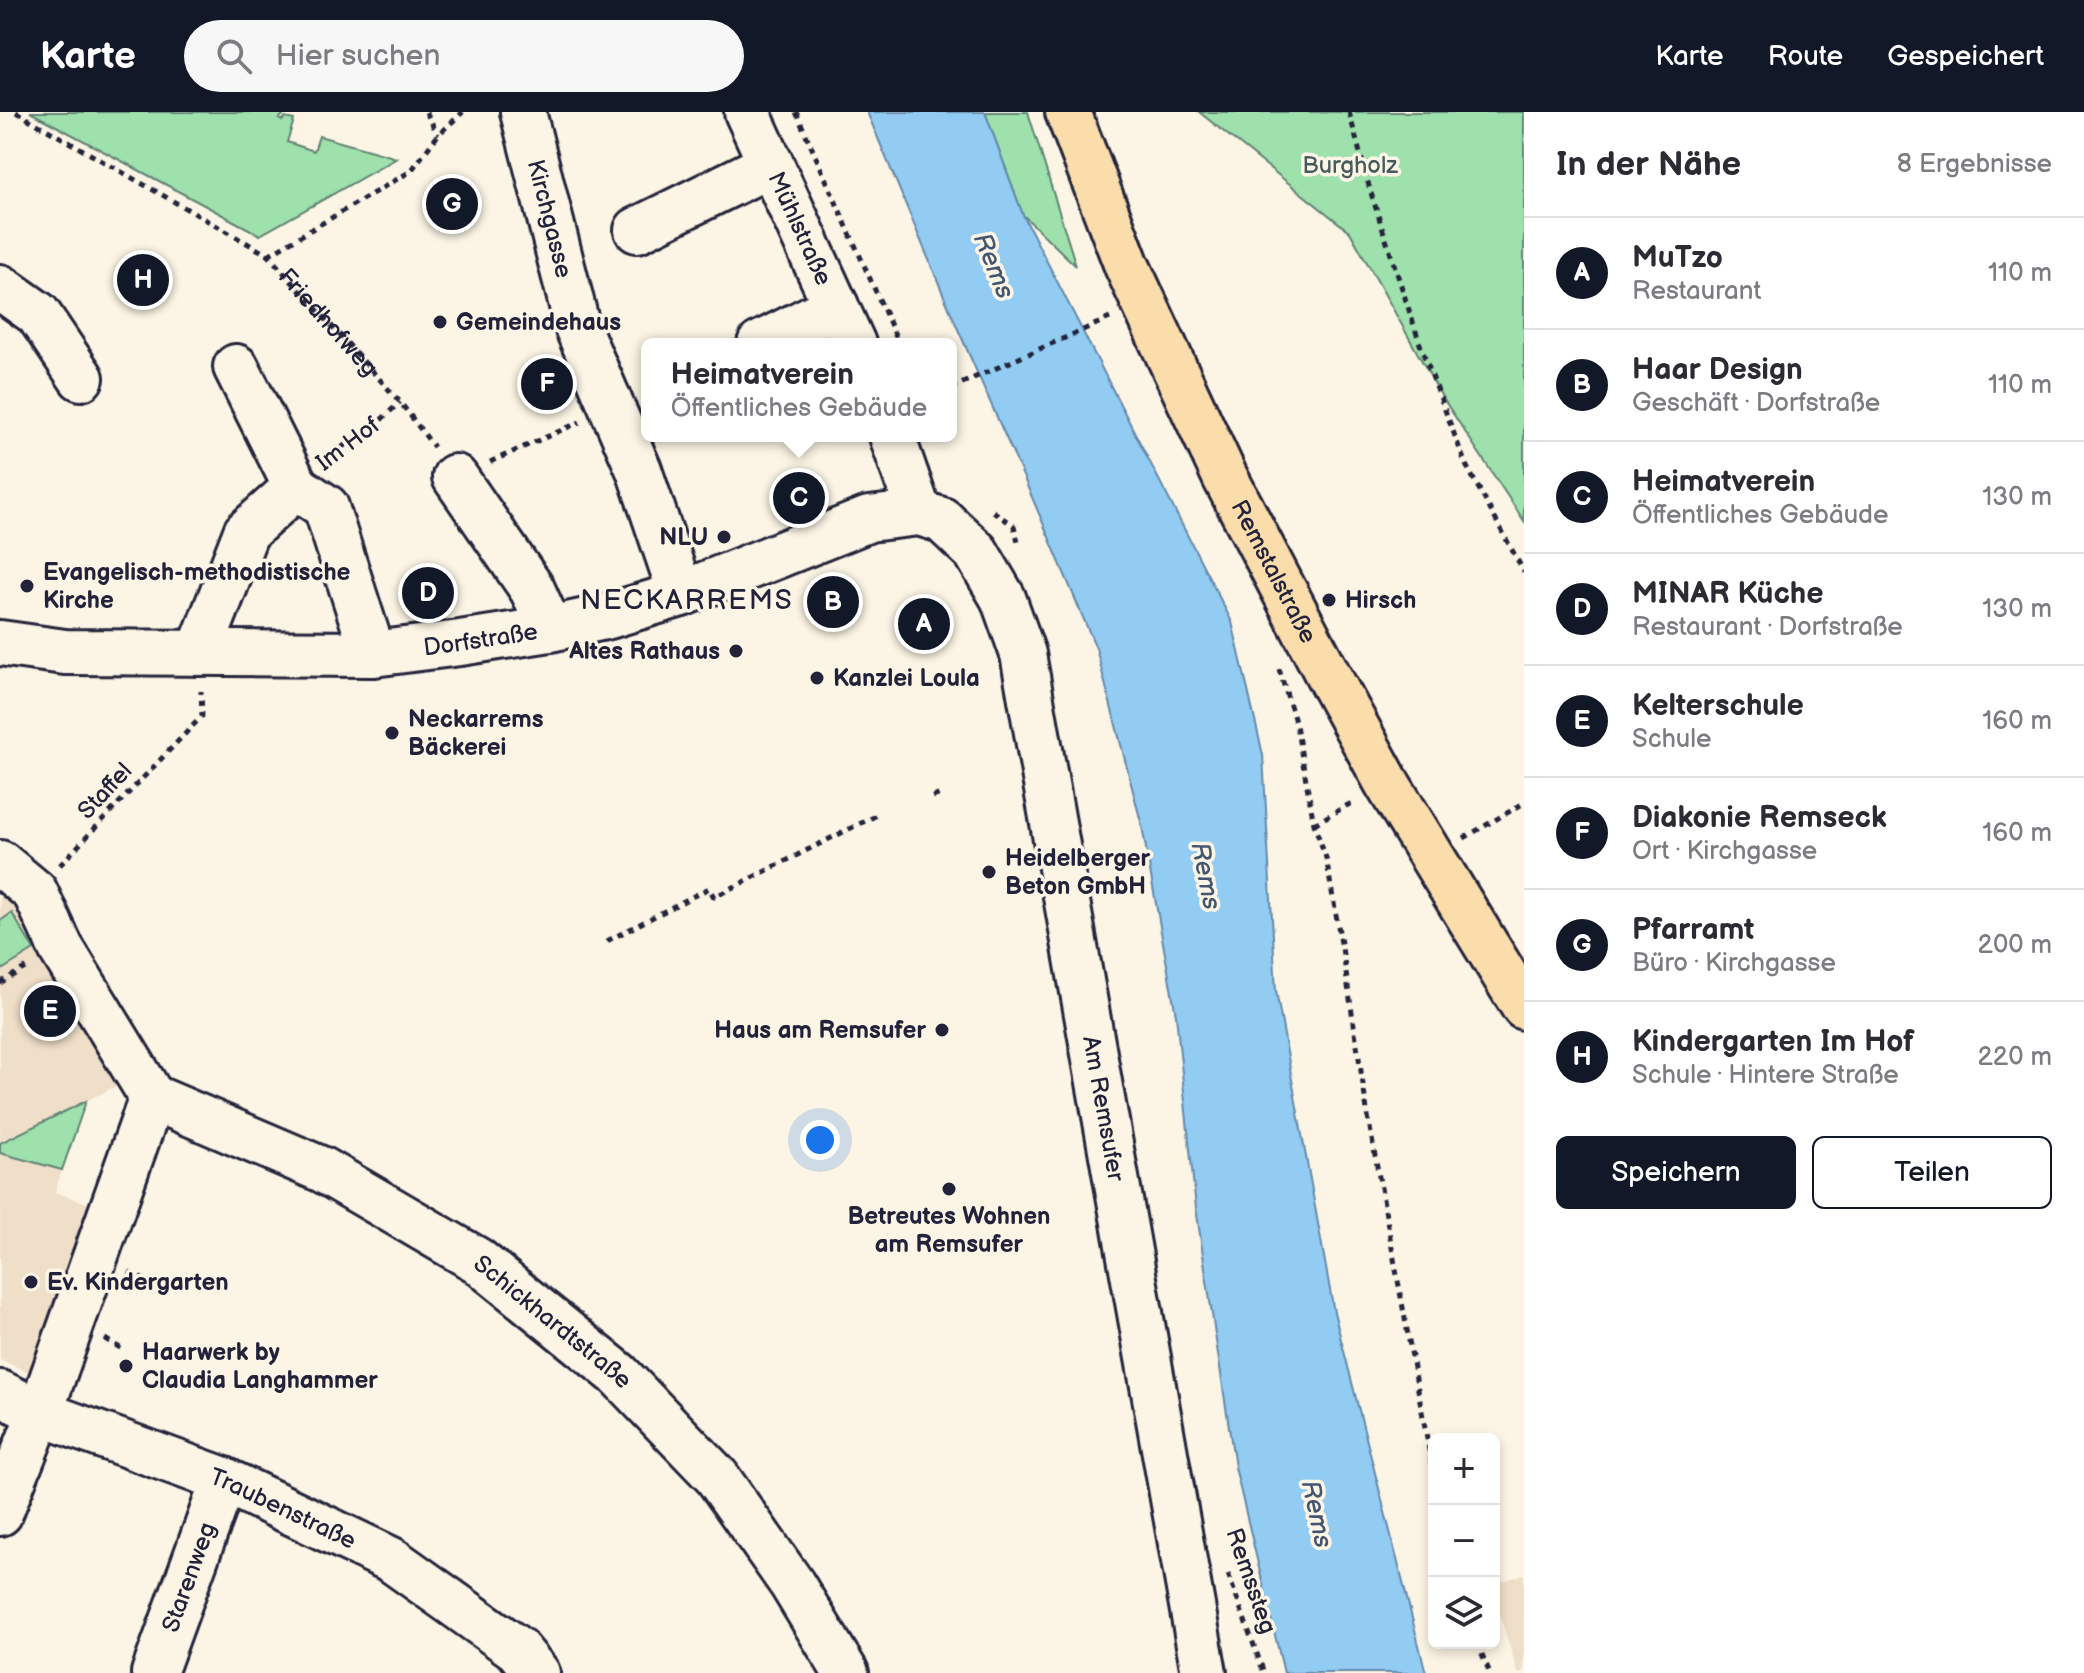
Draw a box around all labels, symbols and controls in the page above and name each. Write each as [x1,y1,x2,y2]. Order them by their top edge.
search box [184,20,744,92]
text: Karte [40,34,136,79]
icon: search [212,34,256,78]
text: Hier suchen [276,38,440,74]
text: Karte [1655,40,1724,73]
text: Route [1768,40,1843,73]
text: Gespeichert [1887,40,2044,73]
text: In der Nähe [1556,144,1741,185]
text: 8 Ergebnisse [1897,149,2052,180]
park label: Burgholz [1302,151,1398,180]
street label: Kirchgasse [521,156,579,281]
street label: Mühlstraße [762,167,839,290]
pin: G [426,174,478,234]
water label: Rems [966,229,1020,303]
text: MuTzo [1632,240,1723,276]
pin: H [117,250,169,310]
text: A [1574,258,1590,289]
text: 110 m [1988,258,2052,289]
street label: Friedhofweg [272,262,384,382]
text: Restaurant [1632,276,1761,307]
place label: Gemeindehaus [456,308,621,337]
marker: Gemeindehaus [431,313,449,331]
popup [641,338,957,442]
text: Haar Design [1632,352,1803,388]
pin: F [521,354,573,414]
text: Heimatverein [671,357,854,393]
text: B [1573,370,1591,401]
text: 110 m [1988,370,2052,401]
text: Geschäft · Dorfstraße [1632,388,1880,419]
text: Öffentliches Gebäude [671,393,927,424]
street label: Im Hof [310,410,386,477]
text: Heimatverein [1632,464,1815,500]
pin: C [773,468,825,528]
text: C [1573,482,1591,513]
text: 130 m [1982,482,2052,513]
street label: Remstalstraße [1225,495,1323,648]
text: Öffentliches Gebäude [1632,500,1888,531]
place label: NLU [659,523,708,552]
marker: NLU [715,528,733,546]
place label: Evangelisch-methodistische Kirche [43,558,351,615]
pin: D [402,563,454,623]
pin: B [807,572,859,632]
text: MINAR Küche [1632,576,1824,612]
marker: Evangelisch-methodistische Kirche [18,577,36,595]
district label: NECKARREMS [580,584,794,617]
place label: Hirsch [1345,586,1416,615]
marker: Hirsch [1320,591,1338,609]
pin: A [898,594,950,654]
text: D [1573,594,1591,625]
text: 130 m [1982,594,2052,625]
text: Restaurant · Dorfstraße [1632,612,1903,643]
street label: Dorfstraße [422,617,539,662]
place label: Altes Rathaus [568,637,720,666]
marker: Altes Rathaus [727,642,745,660]
place label: Kanzlei Loula [833,664,980,693]
marker: Kanzlei Loula [808,669,826,687]
text: Kelterschule [1632,688,1804,724]
place label: Neckarrems Bäckerei [408,705,544,762]
text: E [1574,706,1590,737]
text: 160 m [1982,706,2052,737]
marker: Neckarrems Bäckerei [383,724,401,742]
text: Schule [1632,724,1711,755]
street label: Staffel [72,757,138,825]
text: Diakonie Remseck [1632,800,1887,836]
text: F [1574,818,1590,849]
text: 160 m [1982,818,2052,849]
text: Ort · Kirchgasse [1632,836,1817,867]
water label: Rems [1183,840,1227,912]
place label: Heidelberger Beton GmbH [1005,844,1151,901]
marker: Heidelberger Beton GmbH [980,863,998,881]
text: Pfarramt [1632,912,1754,948]
text: G [1572,930,1592,961]
text: 200 m [1978,930,2052,961]
text: Büro · Kirchgasse [1632,948,1836,979]
pin: E [24,981,76,1041]
place label: Haus am Remsufer [714,1016,926,1045]
marker: Haus am Remsufer [933,1021,951,1039]
text: Kindergarten Im Hof [1632,1024,1914,1060]
street label: Am Remsufer [1077,1034,1131,1184]
text: H [1572,1042,1592,1073]
text: 220 m [1978,1042,2052,1073]
text: Schule · Hintere Straße [1632,1060,1899,1091]
your location [800,1120,840,1160]
button: Speichern [1556,1136,1796,1209]
button: Teilen [1812,1136,2052,1209]
marker: Betreutes Wohnen am Remsufer [940,1180,958,1198]
place label: Betreutes Wohnen am Remsufer [847,1202,1051,1259]
street label: Schickhardtstraße [468,1249,638,1394]
place label: Ev. Kindergarten [47,1268,229,1297]
marker: Ev. Kindergarten [22,1273,40,1291]
place label: Haarwerk by Claudia Langhammer [142,1338,378,1395]
marker: Haarwerk by Claudia Langhammer [117,1357,135,1375]
map controls [1428,1433,1500,1649]
button: + [1428,1433,1500,1505]
street label: Traubenstraße [206,1462,361,1555]
water label: Rems [1294,1478,1338,1550]
button: − [1428,1505,1500,1577]
street label: Starenweg [156,1518,222,1636]
street label: Remssteg [1219,1524,1283,1638]
button: layers [1428,1577,1500,1649]

